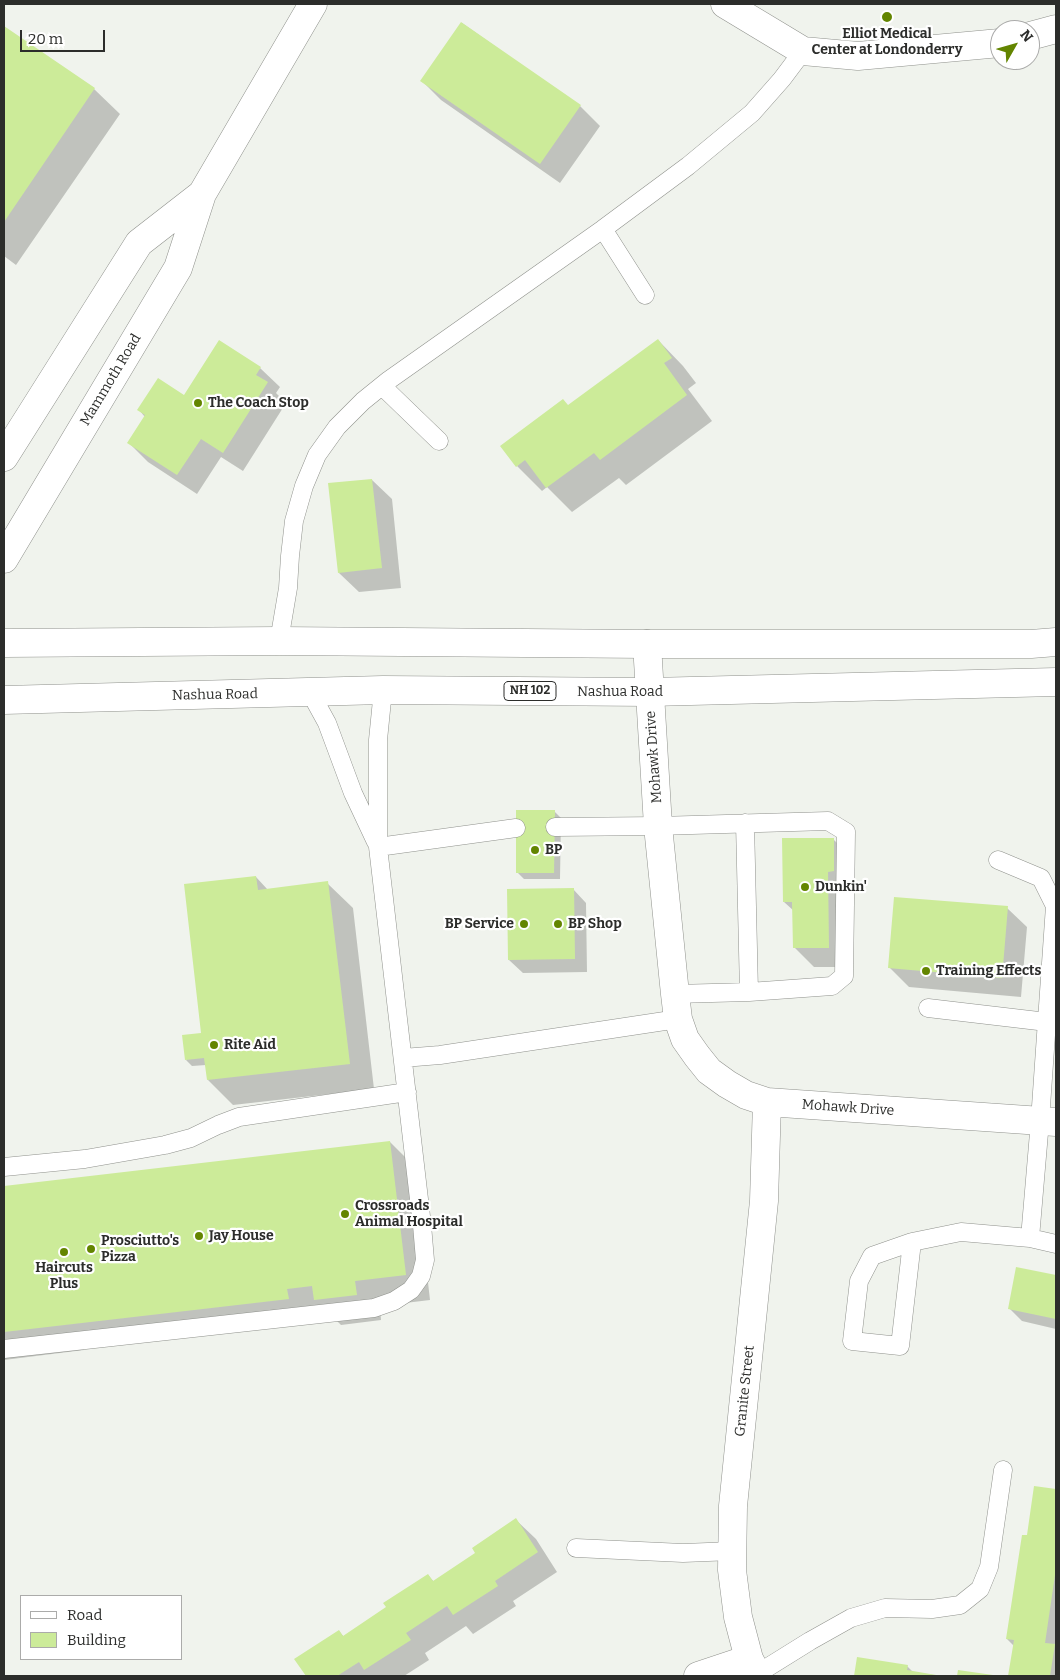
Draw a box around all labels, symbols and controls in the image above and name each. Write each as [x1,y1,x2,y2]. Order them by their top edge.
marker: Elliot Medical Center at Londonderry [880,10,894,24]
scale bar [22,20,108,52]
north arrow [990,20,1040,70]
place label: Elliot Medical Center at Londonderry [812,26,962,58]
text: N [1016,27,1036,46]
text: 20 m [28,30,63,48]
street label: Mammoth Road [77,331,145,429]
place label: The Coach Stop [208,395,309,411]
marker: The Coach Stop [192,397,204,409]
road number: NH 102 [504,681,556,700]
street label: Nashua Road [577,684,663,700]
street label: Nashua Road [172,686,258,704]
street label: Mohawk Drive [642,710,666,804]
place label: BP [545,842,562,858]
marker: BP [529,844,541,856]
place label: Dunkin' [815,879,867,895]
marker: Dunkin' [799,881,811,893]
place label: BP Service [445,916,514,932]
place label: BP Shop [568,916,622,932]
marker: BP Service [518,918,530,930]
marker: BP Shop [552,918,564,930]
place label: Training Effects [936,963,1041,979]
marker: Training Effects [920,965,932,977]
place label: Rite Aid [224,1037,276,1053]
marker: Rite Aid [208,1039,220,1051]
street label: Mohawk Drive [801,1096,895,1120]
place label: Crossroads Animal Hospital [355,1198,463,1230]
marker: Crossroads Animal Hospital [339,1208,351,1220]
place label: Jay House [209,1228,274,1244]
marker: Jay House [193,1230,205,1242]
place label: Prosciutto's Pizza [101,1233,179,1266]
marker: Prosciutto's Pizza [85,1243,97,1255]
marker: Haircuts Plus [58,1246,70,1258]
place label: Haircuts Plus [35,1260,93,1292]
street label: Granite Street [732,1345,758,1437]
legend [20,1595,182,1660]
text: Road [67,1606,102,1624]
text: Building [67,1631,126,1649]

